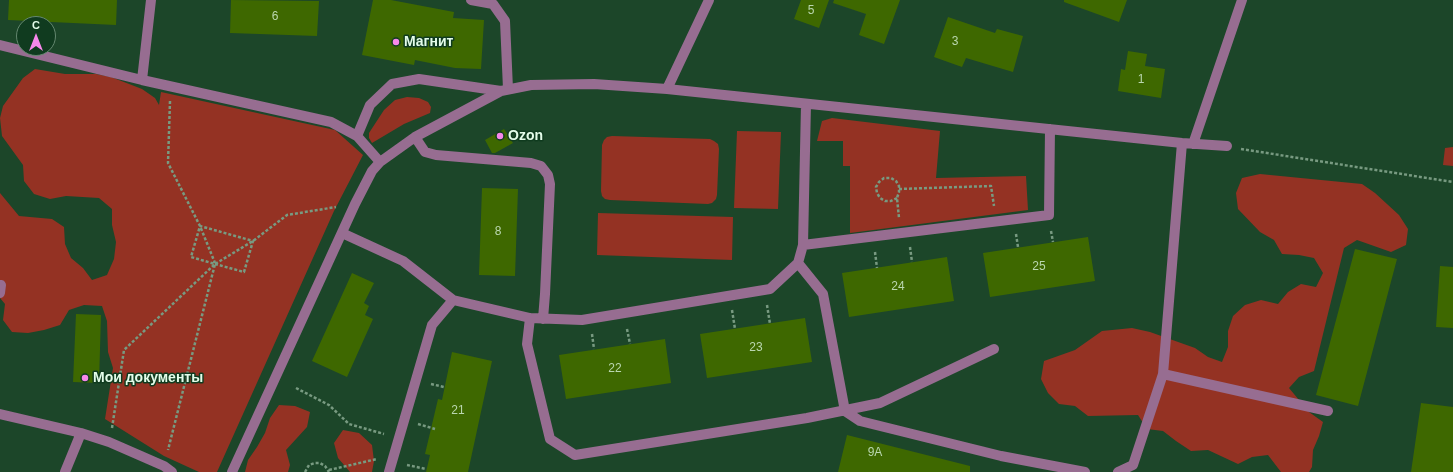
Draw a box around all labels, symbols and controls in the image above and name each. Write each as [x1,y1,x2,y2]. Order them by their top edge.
house number: 5 [808,4,814,18]
house number: 6 [272,10,278,24]
north arrow [16,16,56,56]
text: С [32,19,40,31]
place label: Магнит [404,34,453,50]
house number: 3 [952,35,958,49]
marker: Магнит [391,37,401,47]
house number: 1 [1138,73,1144,87]
place label: Ozon [508,128,543,144]
marker: Ozon [495,131,505,141]
house number: 8 [495,225,501,239]
house number: 25 [1032,260,1046,274]
house number: 24 [891,280,905,294]
house number: 23 [749,341,763,355]
house number: 22 [608,362,622,376]
place label: Мои документы [93,370,203,386]
marker: Мои документы [80,373,90,383]
house number: 21 [451,404,465,418]
house number: 9А [868,446,882,460]

